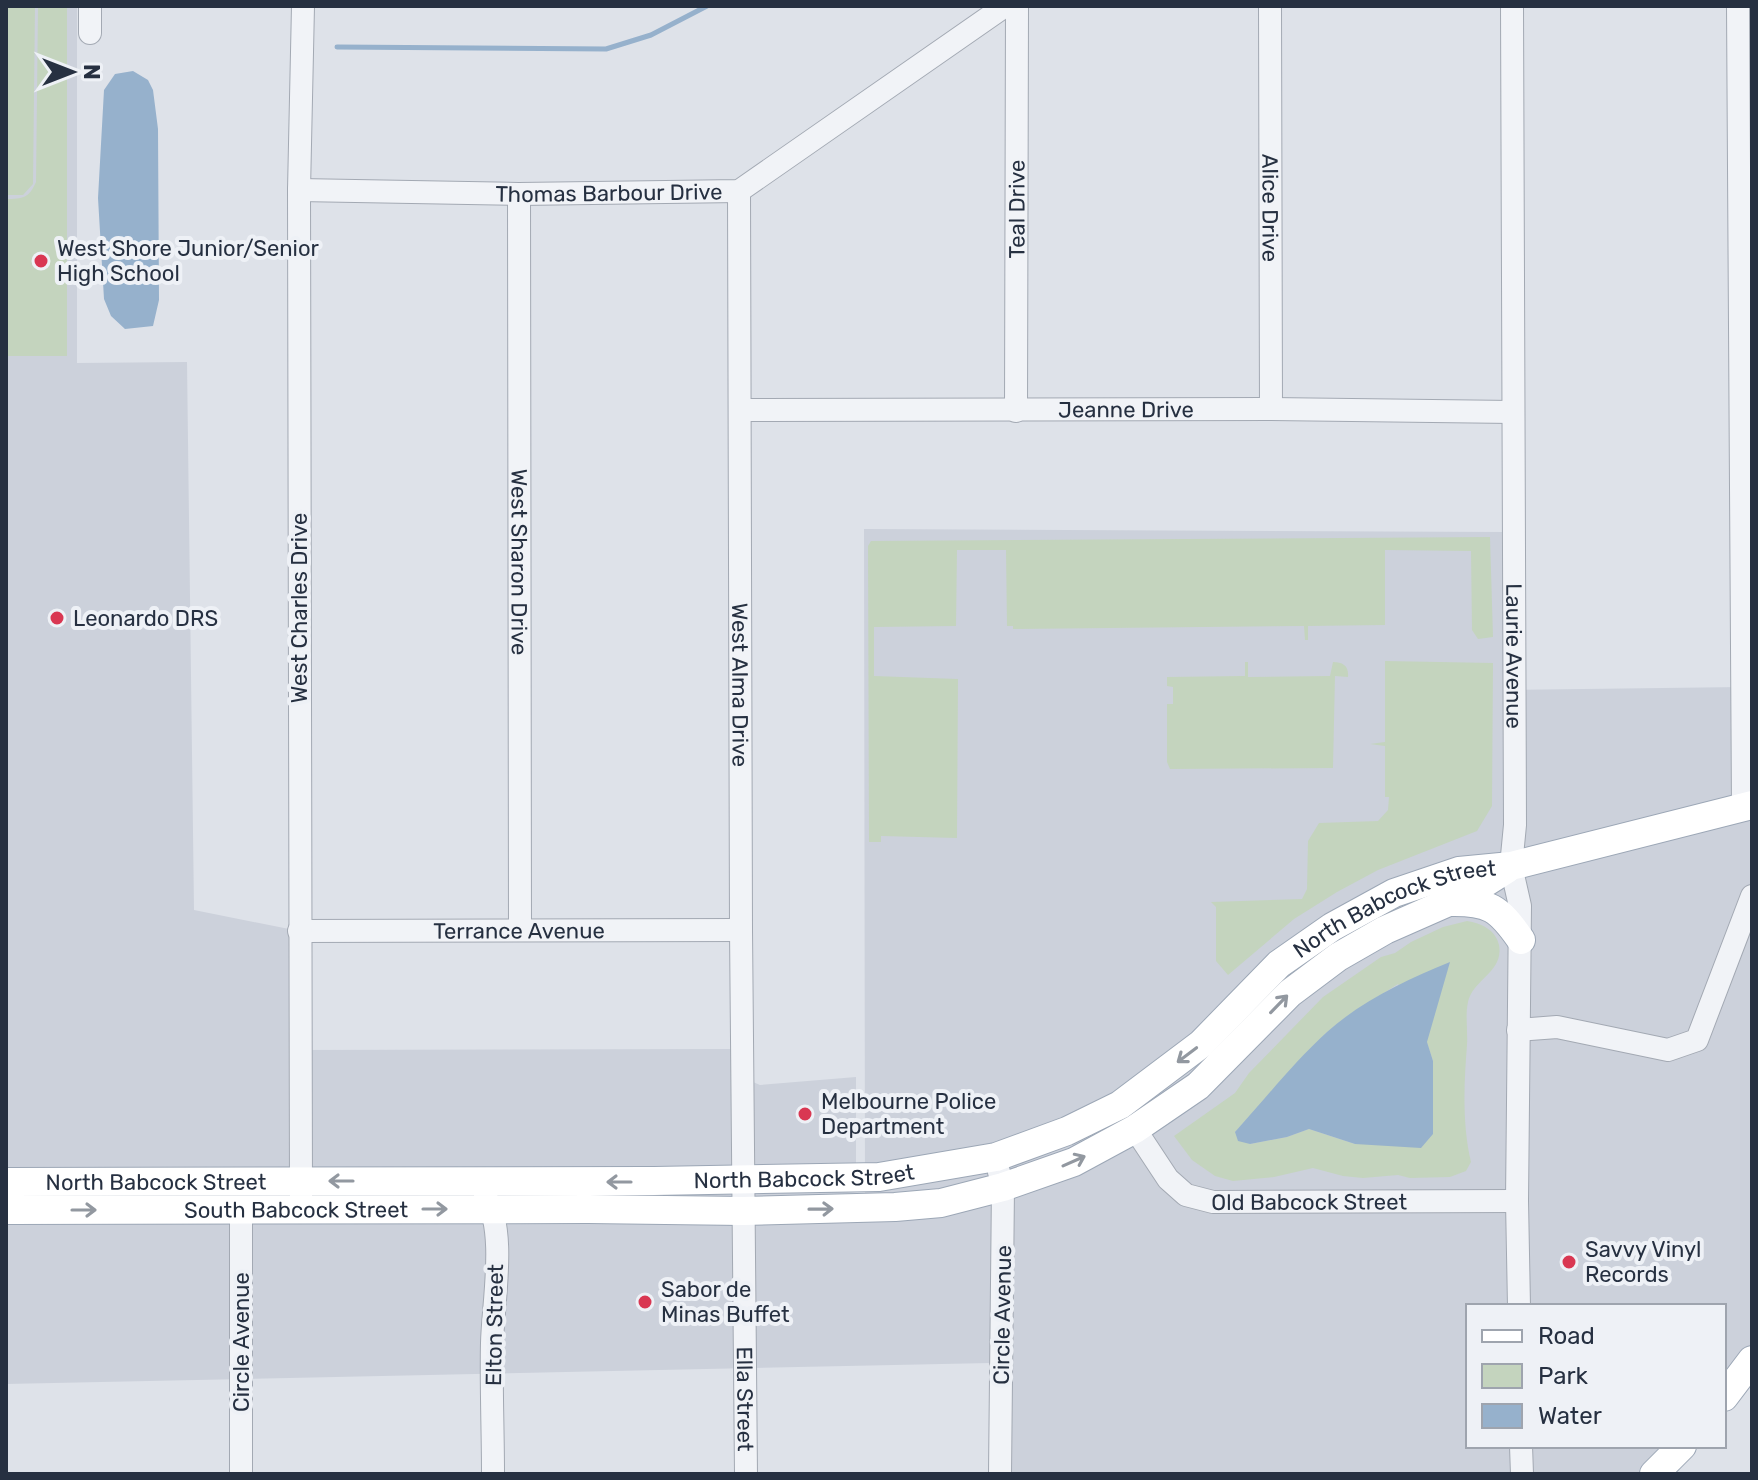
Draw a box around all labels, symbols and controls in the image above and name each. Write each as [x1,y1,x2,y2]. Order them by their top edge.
north arrow [32,32,112,112]
text: N [78,64,105,80]
street label: Alice Drive [1256,154,1284,262]
street label: Teal Drive [1003,160,1031,258]
street label: Thomas Barbour Drive [495,178,723,208]
place label: West Shore Junior/Senior High School [57,235,320,287]
marker: West Shore Junior/Senior High School [32,252,50,270]
street label: Jeanne Drive [1058,396,1194,423]
street label: West Sharon Drive [505,469,533,655]
street label: West Charles Drive [286,513,313,703]
street label: Laurie Avenue [1500,583,1528,729]
street label: West Alma Drive [726,603,754,767]
place label: Leonardo DRS [73,605,218,632]
marker: Leonardo DRS [48,609,66,627]
street label: North Babcock Street [1288,854,1497,964]
street label: Terrance Avenue [433,917,605,945]
one-way arrow [1270,994,1289,1014]
one-way arrow [1176,1047,1198,1063]
place label: Melbourne Police Department [821,1088,996,1140]
marker: Melbourne Police Department [796,1105,814,1123]
one-way arrow [1062,1152,1086,1167]
street label: North Babcock Street [693,1158,917,1194]
street label: North Babcock Street [46,1169,267,1196]
one-way arrow [328,1173,355,1189]
one-way arrow [606,1174,633,1189]
street label: Old Babcock Street [1211,1188,1407,1216]
street label: South Babcock Street [184,1196,408,1224]
one-way arrow [421,1201,448,1217]
one-way arrow [807,1201,834,1217]
one-way arrow [70,1202,97,1218]
place label: Savvy Vinyl Records [1585,1236,1701,1288]
street label: Circle Avenue [988,1245,1017,1385]
marker: Savvy Vinyl Records [1560,1253,1578,1271]
street label: Elton Street [480,1263,509,1386]
street label: Circle Avenue [228,1272,255,1412]
place label: Sabor de Minas Buffet [661,1276,790,1328]
marker: Sabor de Minas Buffet [636,1293,654,1311]
legend [1466,1304,1726,1448]
text: Road [1538,1322,1595,1350]
street label: Ella Street [731,1346,759,1452]
text: Park [1538,1362,1589,1390]
text: Water [1538,1402,1602,1430]

